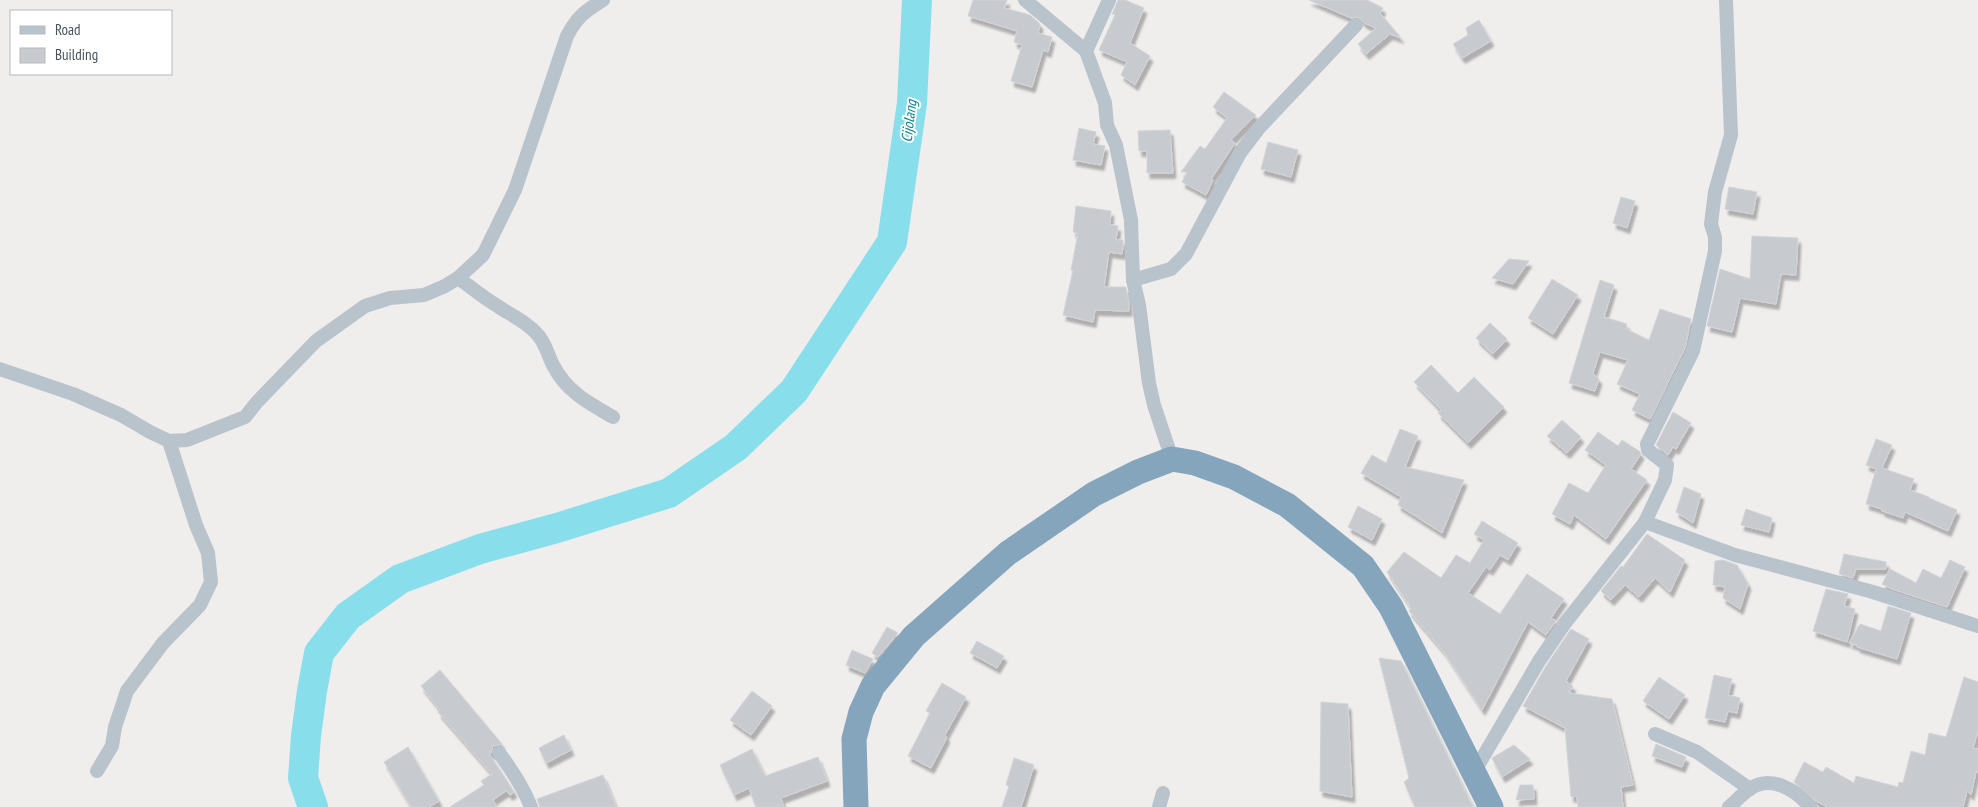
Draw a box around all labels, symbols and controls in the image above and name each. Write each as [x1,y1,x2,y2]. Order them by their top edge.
legend [10,10,172,75]
text: Road [55,20,81,39]
text: Building [55,45,98,64]
water label: Cijolang [896,97,921,143]

